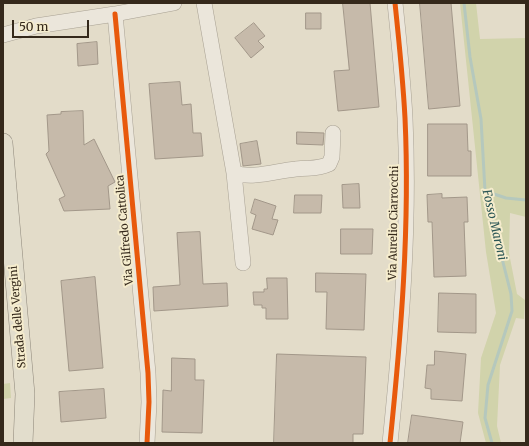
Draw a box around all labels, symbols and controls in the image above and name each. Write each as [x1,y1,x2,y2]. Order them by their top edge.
scale bar [14,12,91,38]
text: 50 m [19,19,48,34]
street label: Via Aurelio Ciarrocchi [386,166,402,280]
street label: Via Gilfredo Cattolica [114,174,136,286]
water label: Fosso Maroni [479,188,509,262]
street label: Strada delle Vergini [7,265,29,369]

